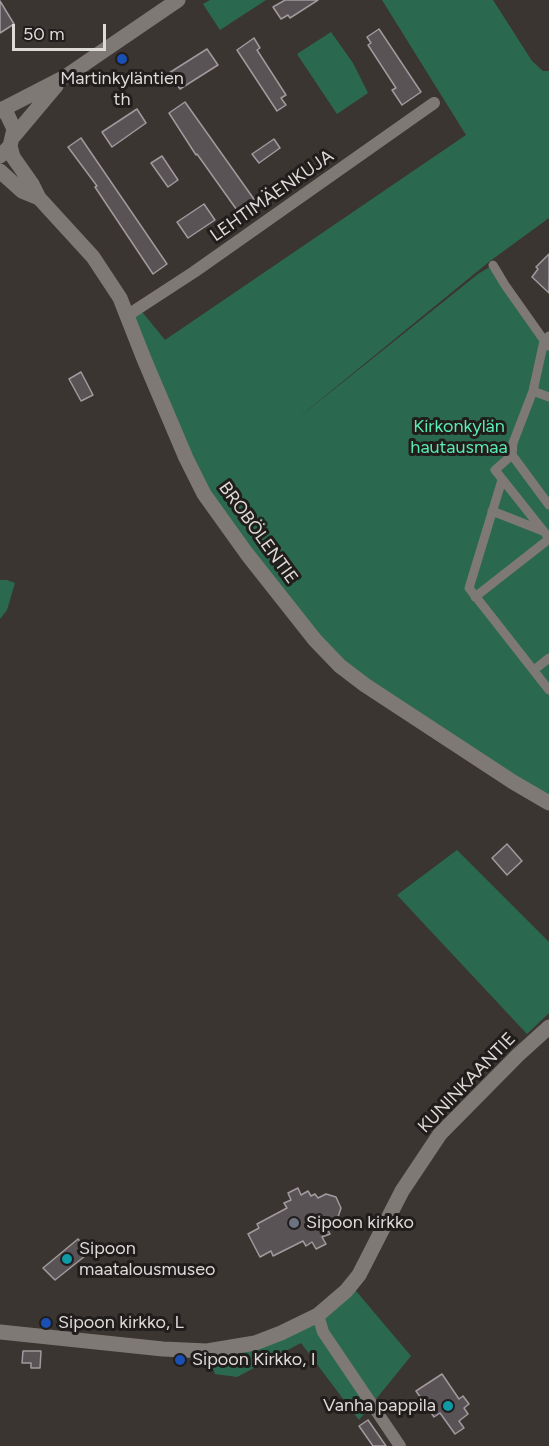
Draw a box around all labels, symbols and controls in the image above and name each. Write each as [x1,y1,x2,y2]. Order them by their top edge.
scale bar [15,12,110,50]
text: 50 m [23,23,65,45]
marker: Martinkyläntien th [115,52,129,66]
place label: Martinkyläntien th [60,68,184,110]
street label: LEHTIMÄENKUJA [206,145,338,247]
park label: Kirkonkylän hautausmaa [410,416,508,458]
street label: BROBÖLENTIE [214,478,302,588]
street label: KUNINKAANTIE [414,1028,520,1138]
place label: Sipoon kirkko [306,1212,414,1234]
marker: Sipoon kirkko [287,1216,301,1230]
place label: Sipoon maatalousmuseo [79,1238,215,1280]
marker: Sipoon maatalousmuseo [60,1252,74,1266]
place label: Sipoon kirkko, L [58,1312,184,1334]
marker: Sipoon kirkko, L [39,1316,53,1330]
place label: Sipoon Kirkko, I [192,1349,316,1371]
marker: Sipoon Kirkko, I [173,1353,187,1367]
place label: Vanha pappila [323,1395,436,1417]
marker: Vanha pappila [441,1399,455,1413]

